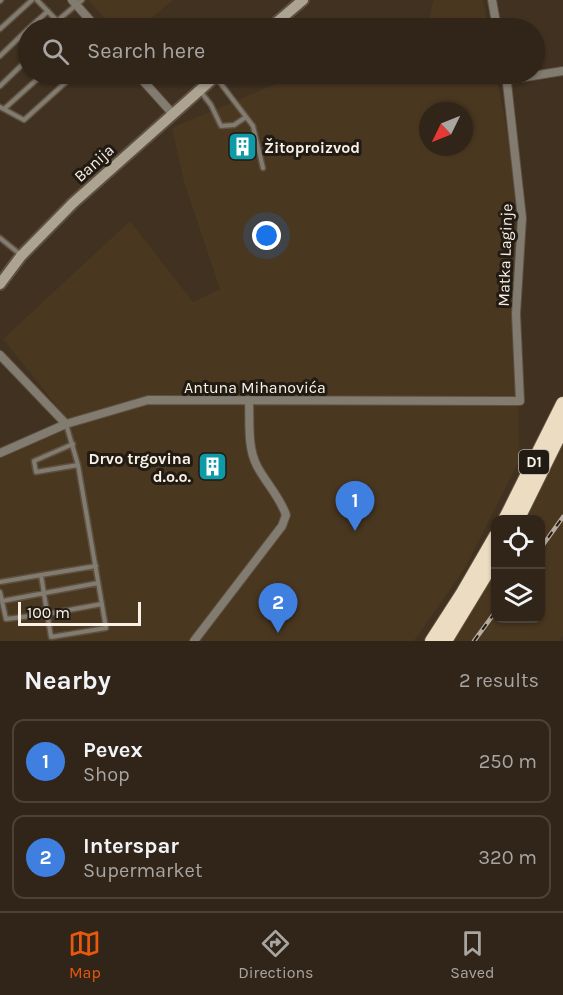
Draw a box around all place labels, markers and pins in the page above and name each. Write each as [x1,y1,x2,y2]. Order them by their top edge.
building icon: Žitoproizvod [227,131,259,163]
place label: Žitoproizvod [264,137,360,157]
place label: Drvo trgovina d.o.o. [89,449,192,486]
building icon: Drvo trgovina d.o.o. [196,451,228,483]
pin: 1 [336,482,374,531]
pin: 2 [258,584,298,633]

